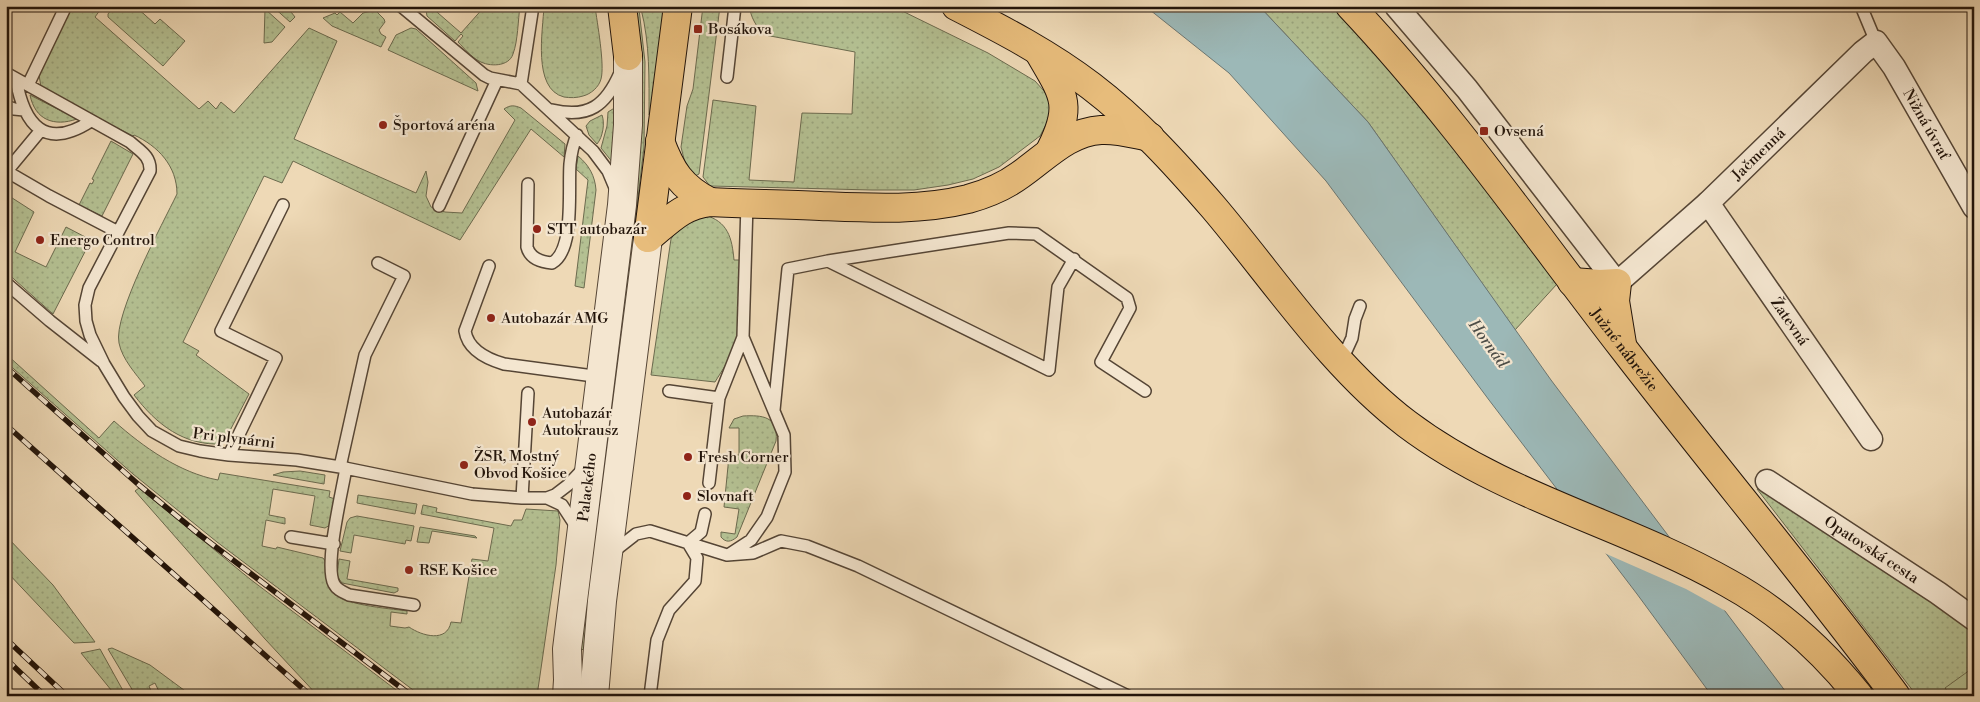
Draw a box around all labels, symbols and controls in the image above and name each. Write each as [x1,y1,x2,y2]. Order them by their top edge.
place label: Bosákova [707,20,772,39]
marker: Bosákova [692,23,704,35]
street label: Nižná úvrať [1899,86,1954,164]
place label: Športová aréna [393,115,495,135]
marker: Športová aréna [377,119,389,131]
place label: Ovsená [1494,122,1544,141]
street label: Jačmenná [1727,124,1790,185]
marker: Ovsená [1478,125,1490,137]
place label: STT autobazár [547,220,647,239]
marker: STT autobazár [531,223,543,235]
place label: Energo Control [50,231,155,250]
marker: Energo Control [34,234,46,246]
street label: Žatevná [1766,294,1813,350]
street label: Južné nábrežie [1585,304,1662,396]
place label: Autobazár AMG [500,309,608,328]
marker: Autobazár AMG [485,312,497,324]
water label: Hornád [1463,315,1513,372]
place label: Autobazár Autokrausz [541,404,618,440]
marker: Autobazár Autokrausz [526,416,538,428]
street label: Pri plynárni [192,424,276,453]
place label: ŽSR, Mostný Obvod Košice [474,446,567,483]
place label: Fresh Corner [698,448,789,467]
marker: Fresh Corner [682,451,694,463]
street label: Palackého [574,452,601,523]
marker: ŽSR, Mostný Obvod Košice [458,459,470,471]
place label: Slovnaft [697,487,754,506]
marker: Slovnaft [681,490,693,502]
street label: Opatovská cesta [1820,512,1923,588]
place label: RSE Košice [419,561,497,580]
marker: RSE Košice [403,564,415,576]

